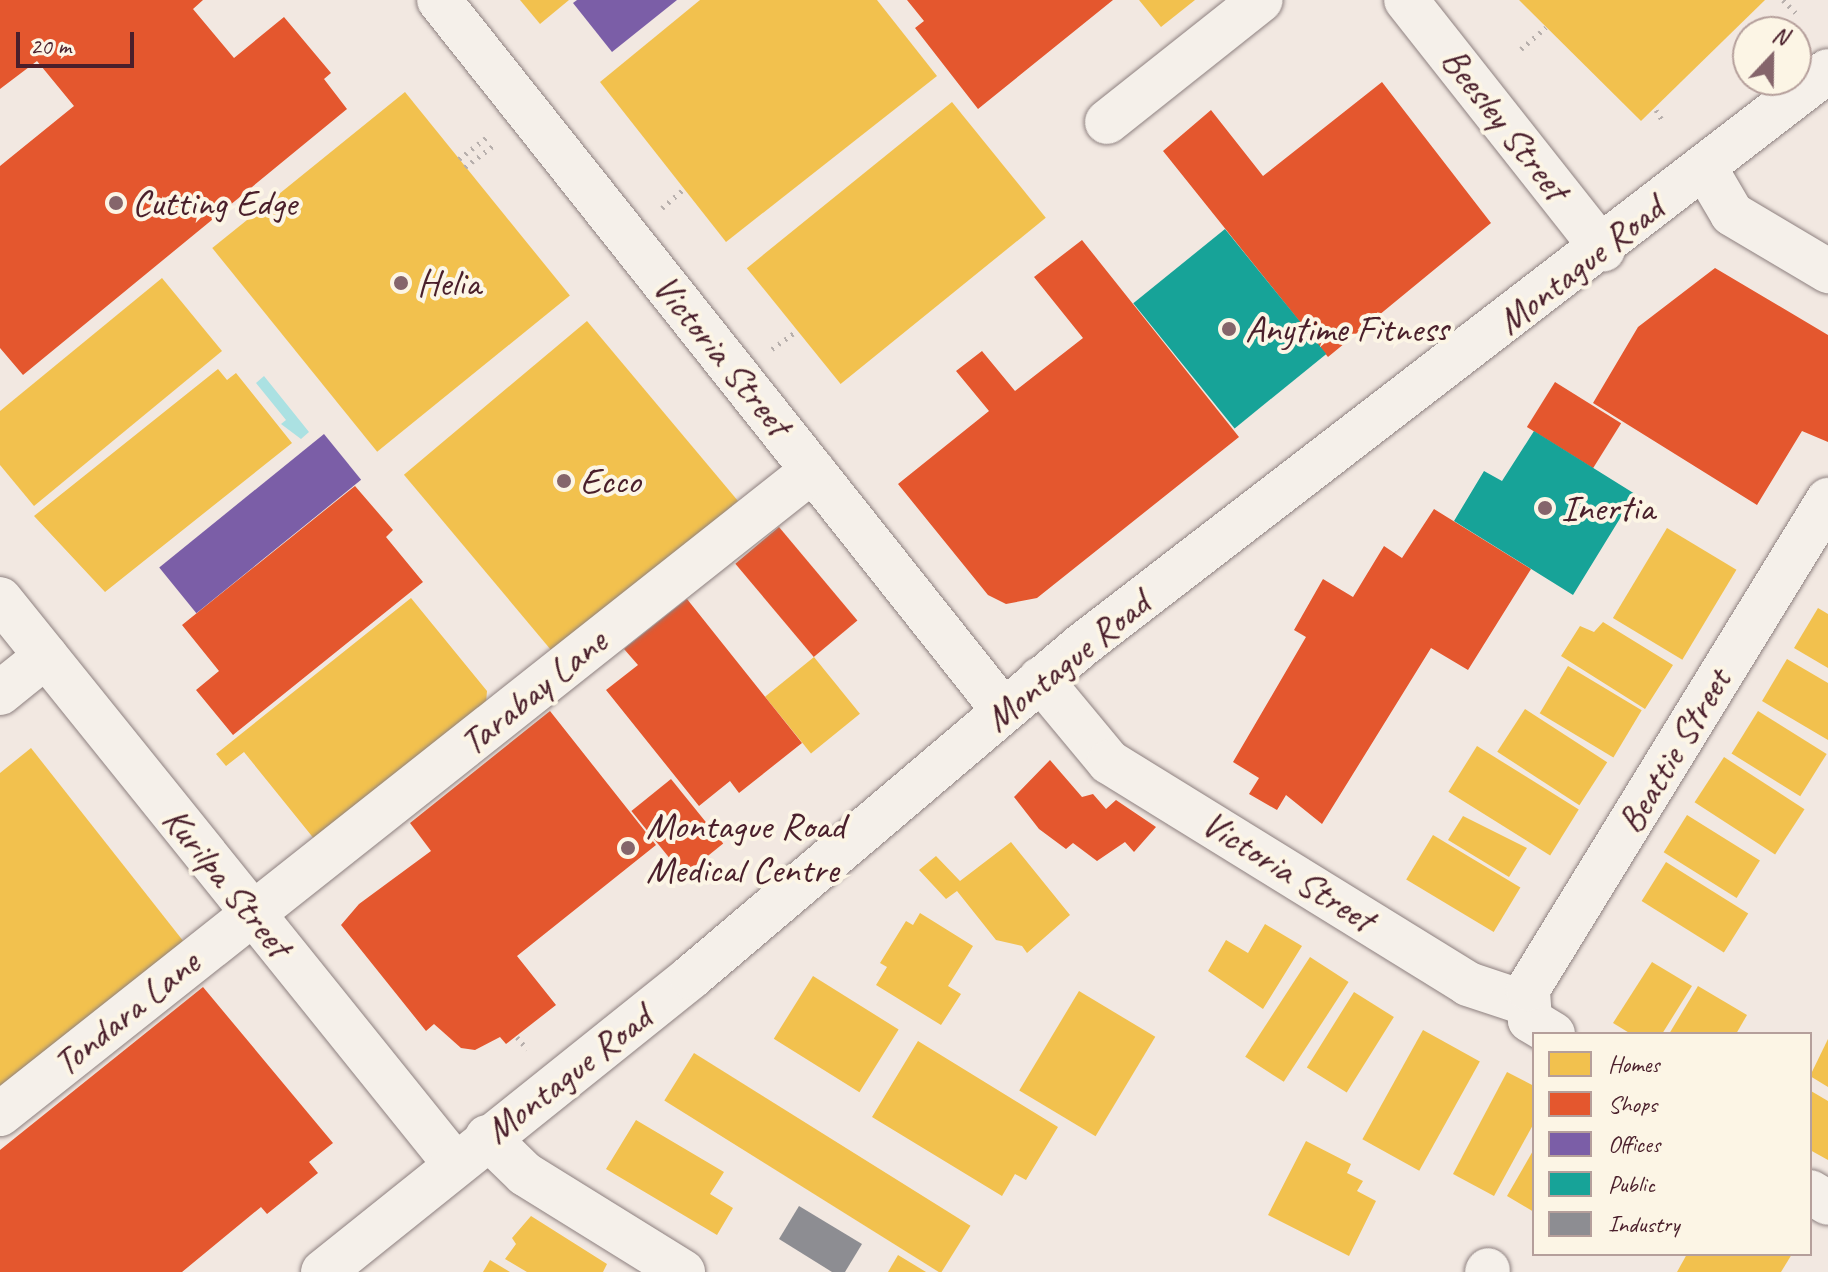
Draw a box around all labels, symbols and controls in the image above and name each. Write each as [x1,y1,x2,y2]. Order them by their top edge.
scale bar [20,16,138,66]
north arrow [1732,16,1812,96]
text: N [1769,20,1792,51]
text: 20 m [30,31,71,61]
street label: Beesley Street [1431,39,1579,209]
place label: Cutting Edge [132,180,297,226]
street label: Montague Road [1488,186,1672,344]
marker: Cutting Edge [107,194,125,212]
place label: Helia [417,260,480,306]
street label: Victoria Street [643,265,801,445]
marker: Helia [392,274,410,292]
place label: Anytime Fitness [1245,306,1449,352]
marker: Anytime Fitness [1220,320,1238,338]
place label: Ecco [580,458,640,504]
marker: Ecco [555,472,573,490]
place label: Inertia [1561,485,1654,531]
marker: Inertia [1536,499,1554,517]
street label: Montague Road [976,581,1158,741]
street label: Tarabay Lane [450,619,616,765]
street label: Beattie Street [1607,660,1741,842]
street label: Kurilpa Street [153,798,301,966]
street label: Victoria Street [1193,800,1383,942]
place label: Montague Road Medical Centre [646,803,844,892]
marker: Montague Road Medical Centre [617,837,639,859]
street label: Tondara Lane [44,940,208,1086]
street label: Montague Road [476,995,660,1153]
legend [1532,1032,1812,1256]
text: Homes [1608,1049,1659,1079]
text: Shops [1608,1089,1657,1119]
text: Offices [1608,1129,1660,1159]
text: Public [1608,1169,1655,1199]
text: Industry [1608,1209,1679,1239]

